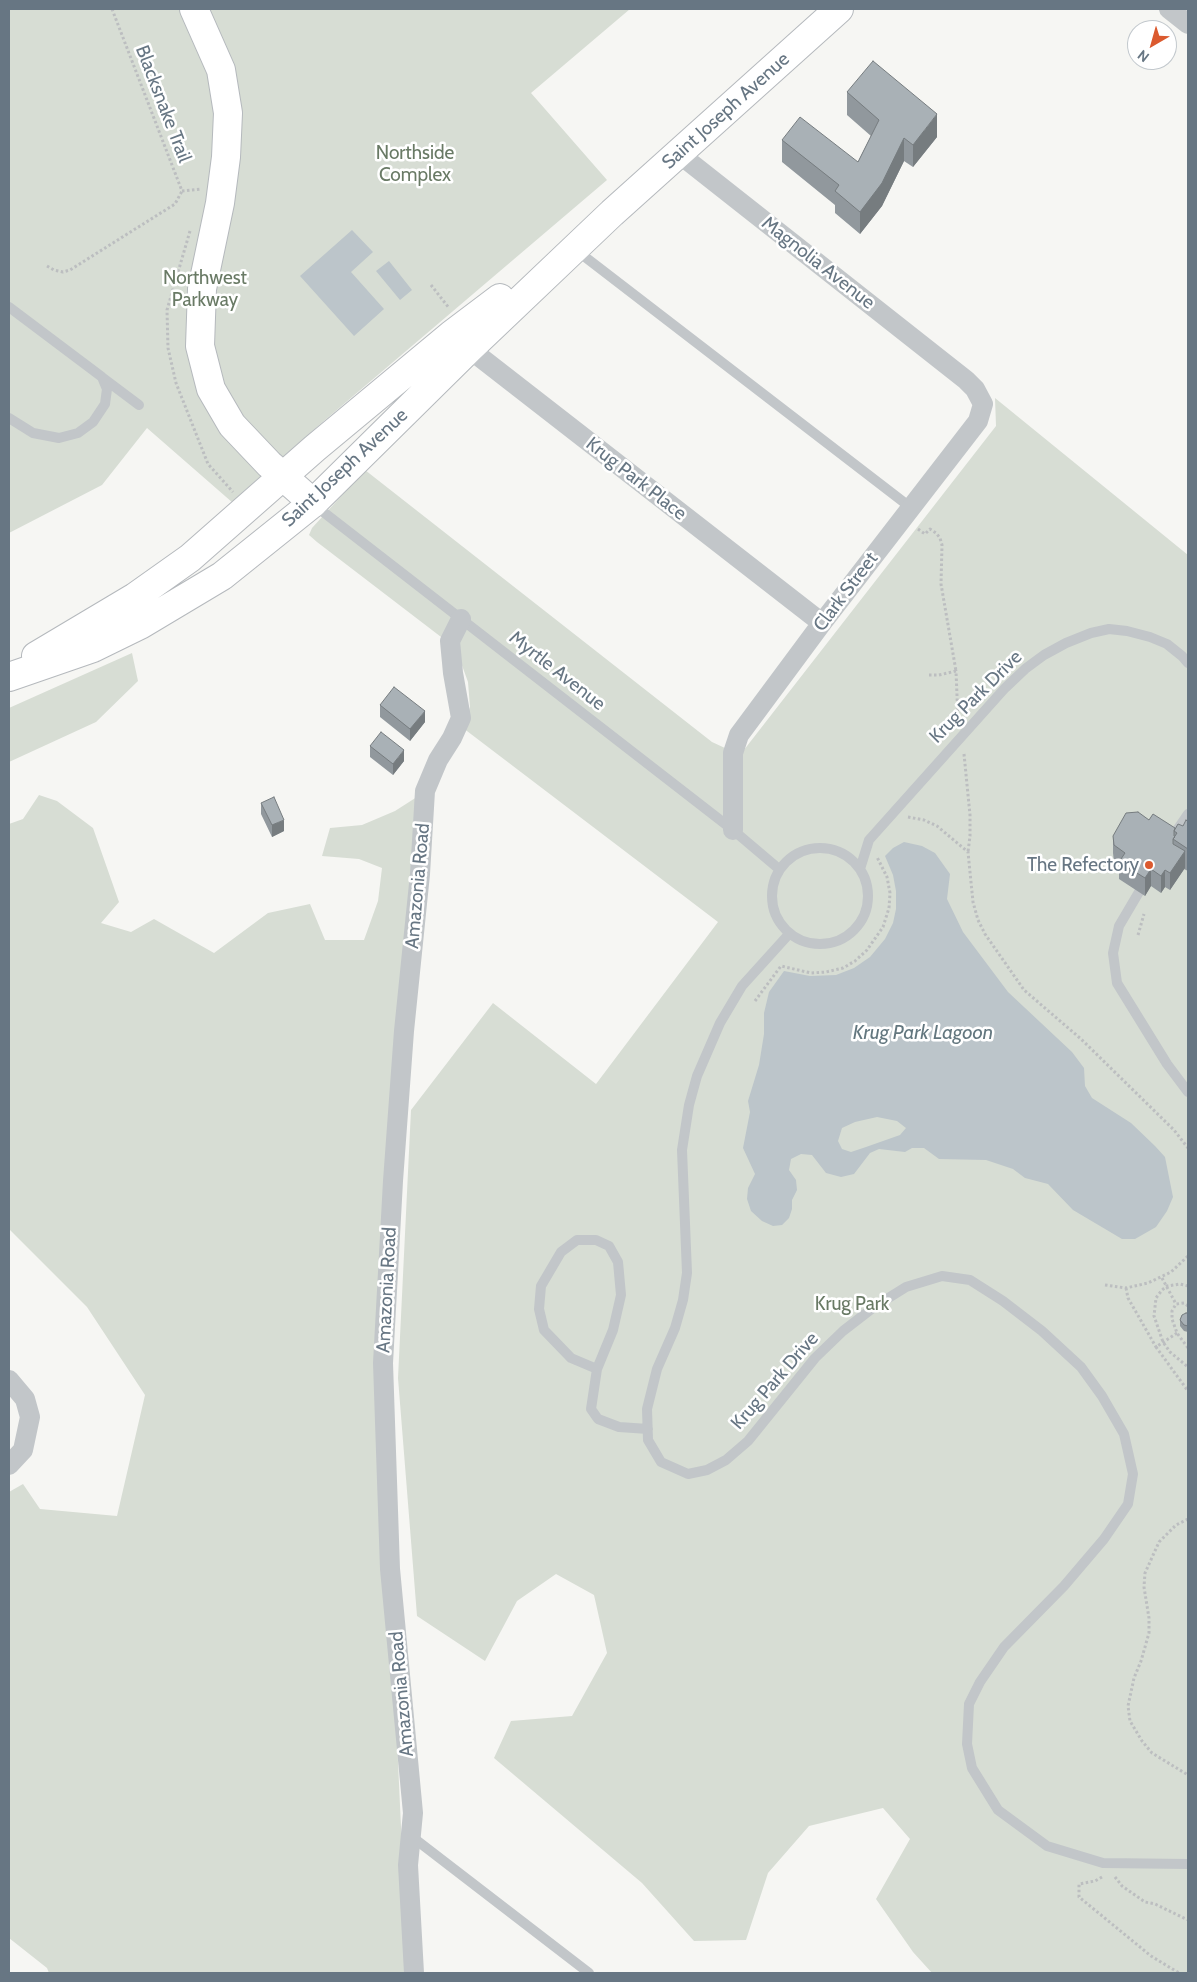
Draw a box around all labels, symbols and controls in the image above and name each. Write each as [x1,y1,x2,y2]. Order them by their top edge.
north arrow [1127,20,1177,70]
street label: Blacksnake Trail [130,42,196,166]
text: N [1134,46,1153,66]
street label: Saint Joseph Avenue [658,48,794,174]
park label: Northside Complex [376,142,454,186]
street label: Magnolia Avenue [757,212,879,314]
park label: Northwest Parkway [163,267,247,311]
street label: Saint Joseph Avenue [277,404,413,532]
street label: Krug Park Place [581,433,691,525]
street label: Clark Street [809,548,883,636]
street label: Myrtle Avenue [504,626,610,716]
street label: Krug Park Drive [925,646,1027,748]
street label: Amazonia Road [401,822,435,950]
place label: The Refectory [1027,854,1139,876]
marker: The Refectory [1143,859,1155,871]
water label: Krug Park Lagoon [853,1021,993,1045]
street label: Amazonia Road [372,1227,402,1353]
park label: Krug Park [815,1293,889,1315]
street label: Krug Park Drive [727,1328,823,1434]
street label: Amazonia Road [385,1630,419,1758]

